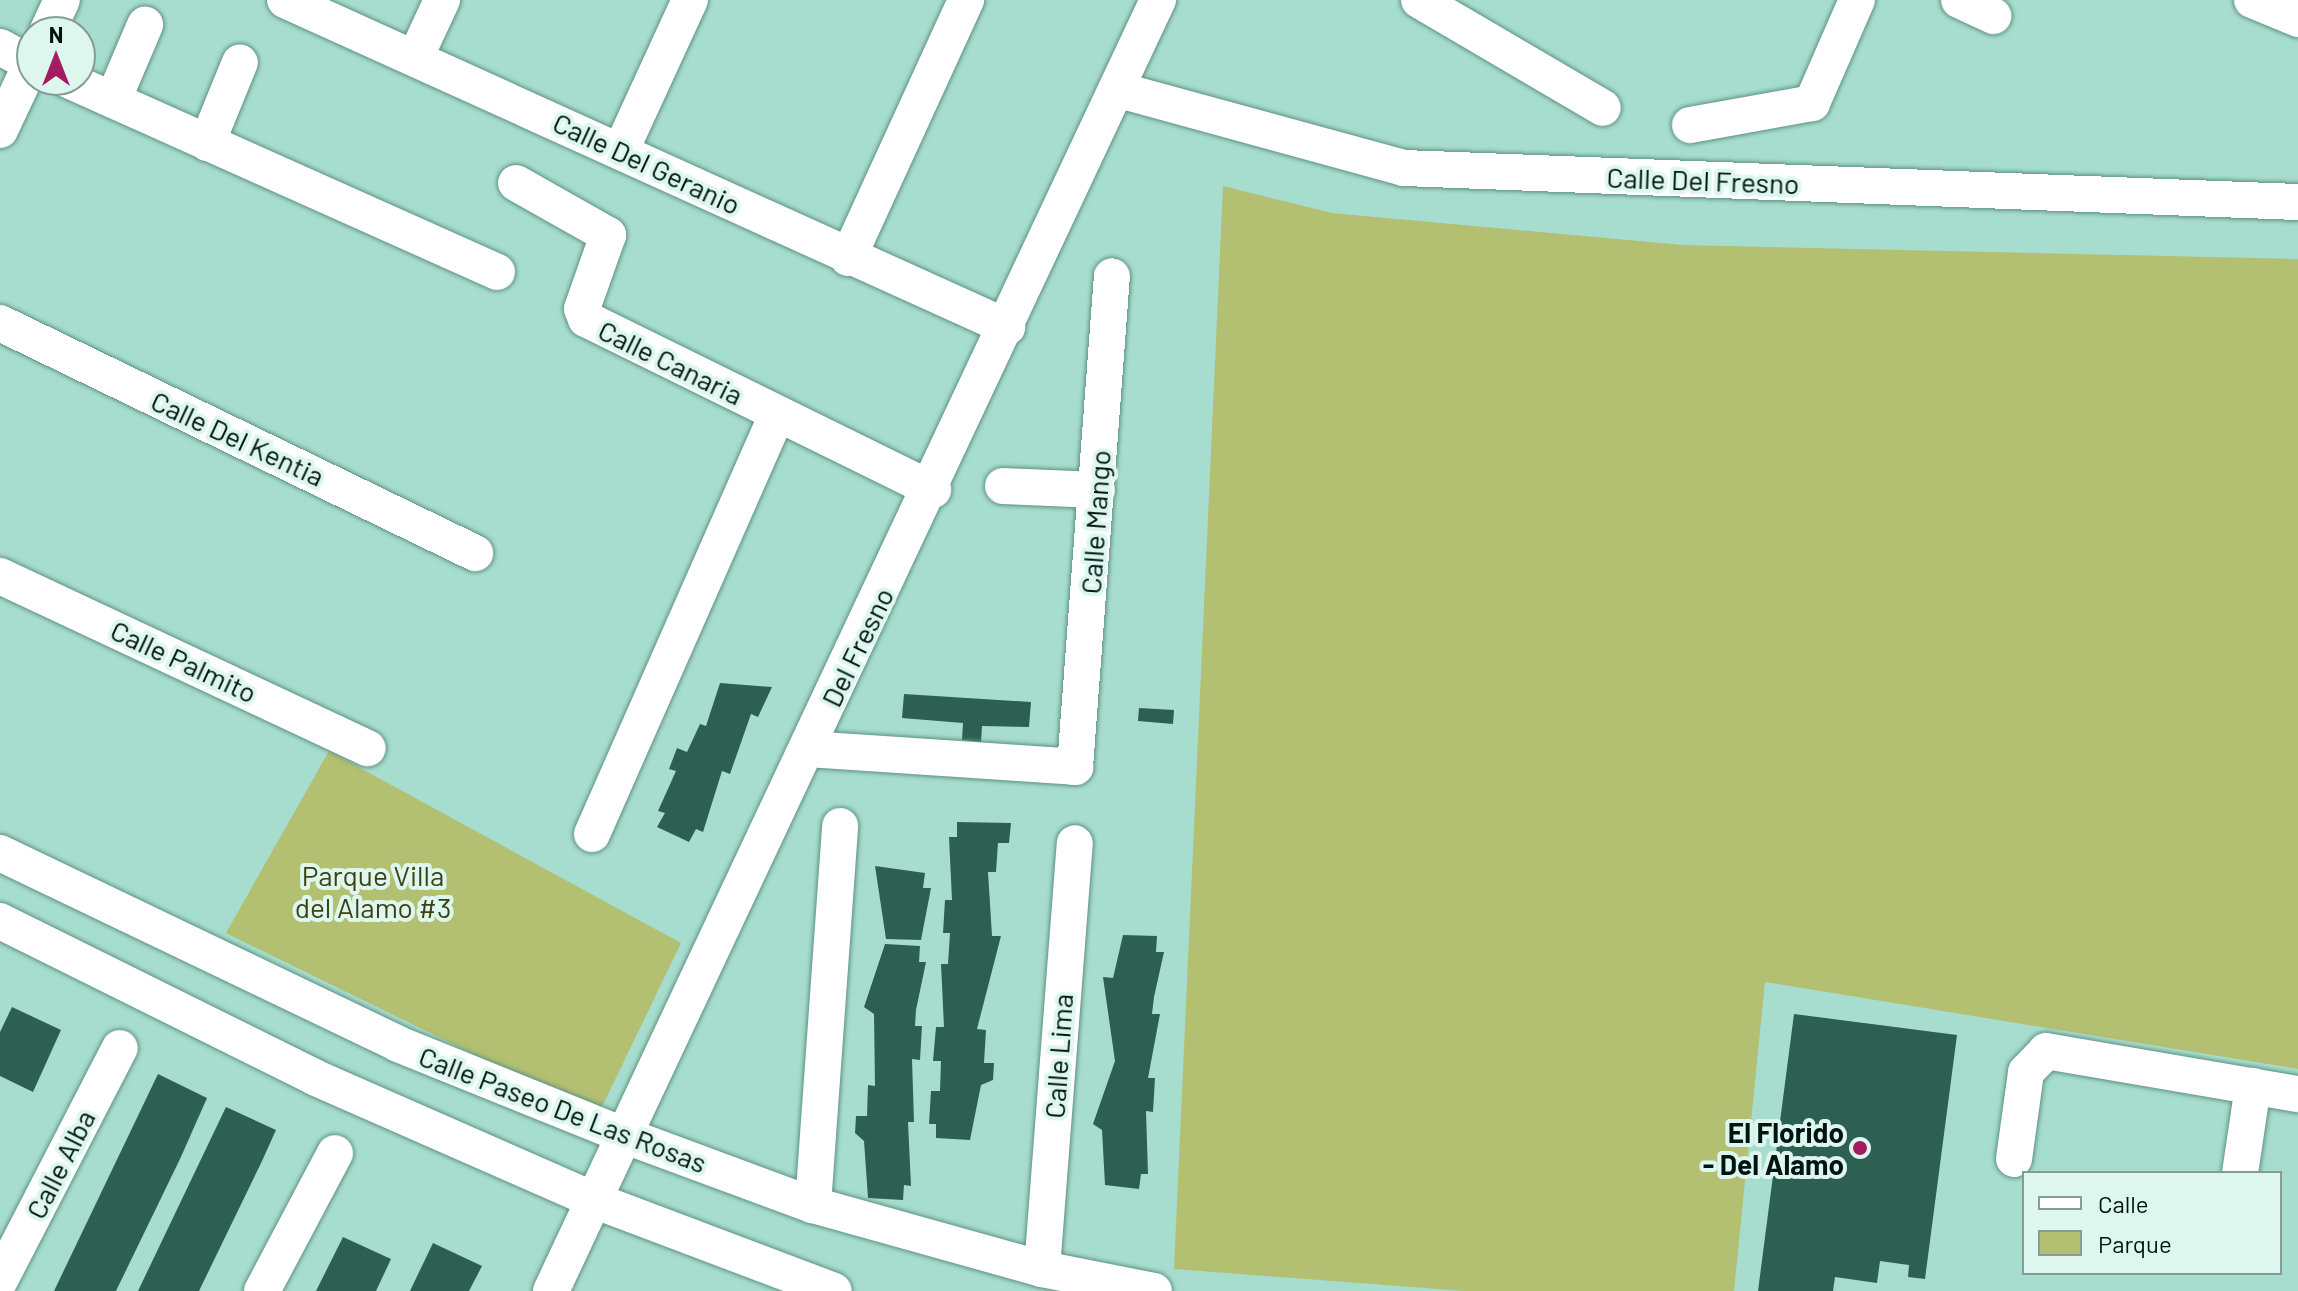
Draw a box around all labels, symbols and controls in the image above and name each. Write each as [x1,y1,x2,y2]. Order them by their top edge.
north arrow [16,16,96,96]
text: N [49,21,63,47]
street label: Calle Del Geranio [548,105,746,221]
street label: Calle Del Fresno [1606,160,1800,200]
street label: Calle Canaria [593,313,749,411]
street label: Calle Del Kentia [146,383,330,493]
street label: Calle Mango [1073,449,1117,595]
street label: Del Fresno [814,582,900,712]
street label: Calle Palmito [106,613,262,709]
park label: Parque Villa del Alamo #3 [295,858,451,924]
street label: Calle Lima [1037,992,1079,1120]
street label: Calle Paseo De Las Rosas [415,1039,711,1179]
street label: Calle Alba [18,1104,102,1224]
place label: El Florido - Del Alamo [1703,1115,1844,1181]
marker: El Florido - Del Alamo [1851,1139,1869,1157]
legend [2022,1171,2282,1275]
text: Calle [2098,1189,2149,1218]
text: Parque [2098,1229,2172,1258]

